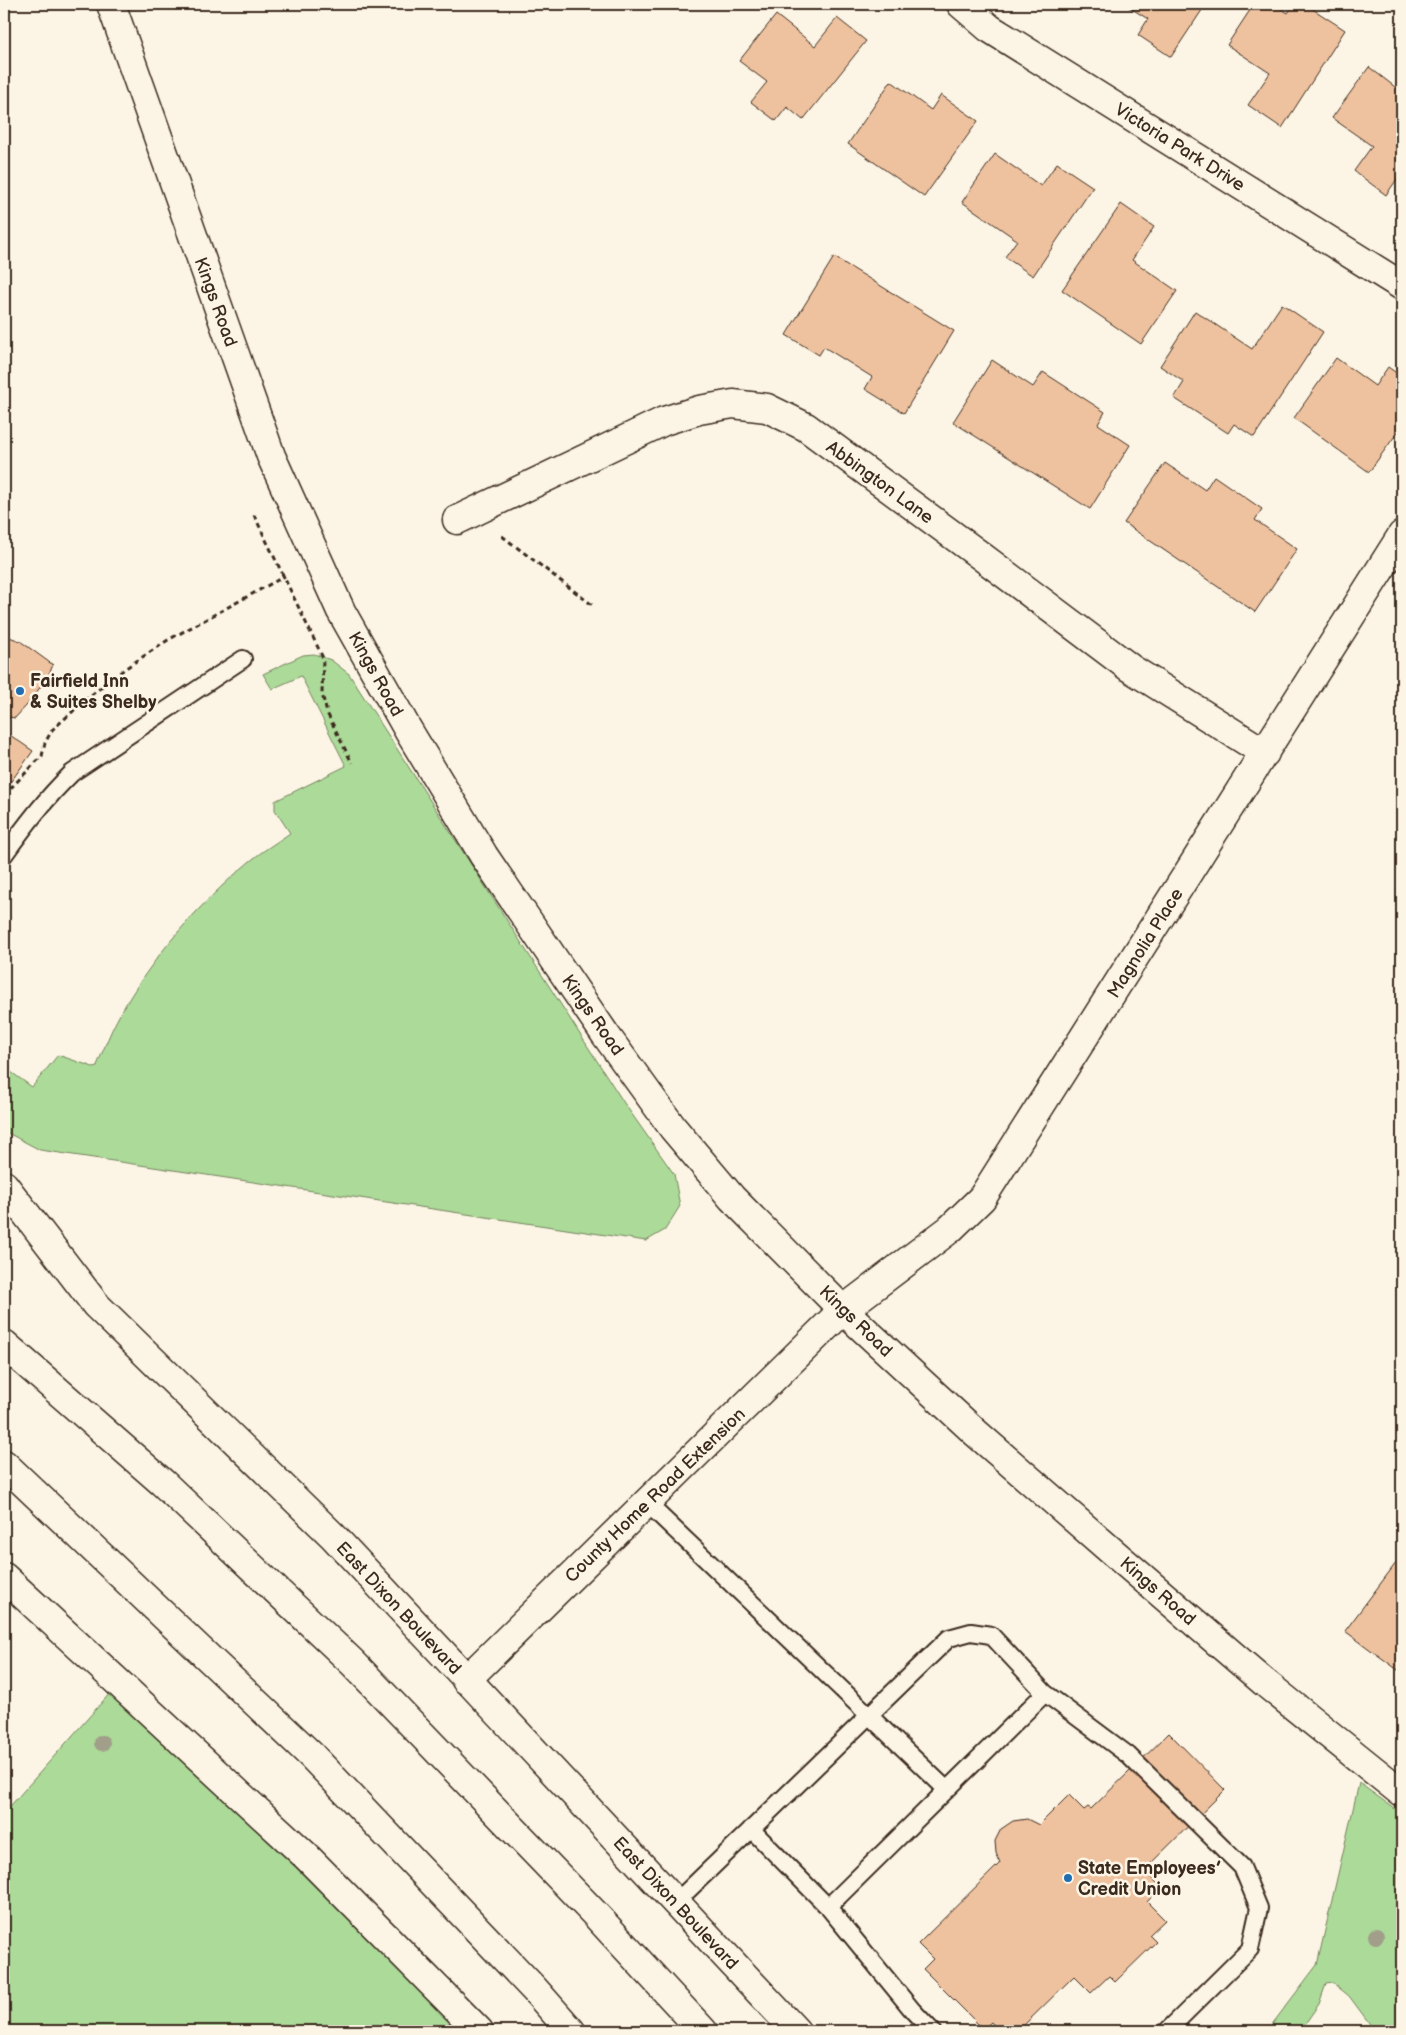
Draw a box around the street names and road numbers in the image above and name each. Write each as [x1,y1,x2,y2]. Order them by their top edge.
street label: Victoria Park Drive [1111,99,1249,196]
street label: Kings Road [190,255,241,350]
street label: Abbington Lane [822,437,938,528]
street label: Kings Road [344,628,407,720]
street label: Magnolia Place [1103,884,1188,1002]
street label: Kings Road [557,971,628,1060]
street label: Kings Road [815,1281,897,1361]
street label: County Home Road Extension [561,1404,750,1587]
street label: East Dixon Boulevard [332,1538,466,1679]
street label: Kings Road [1115,1553,1200,1630]
street label: East Dixon Boulevard [609,1833,743,1974]

